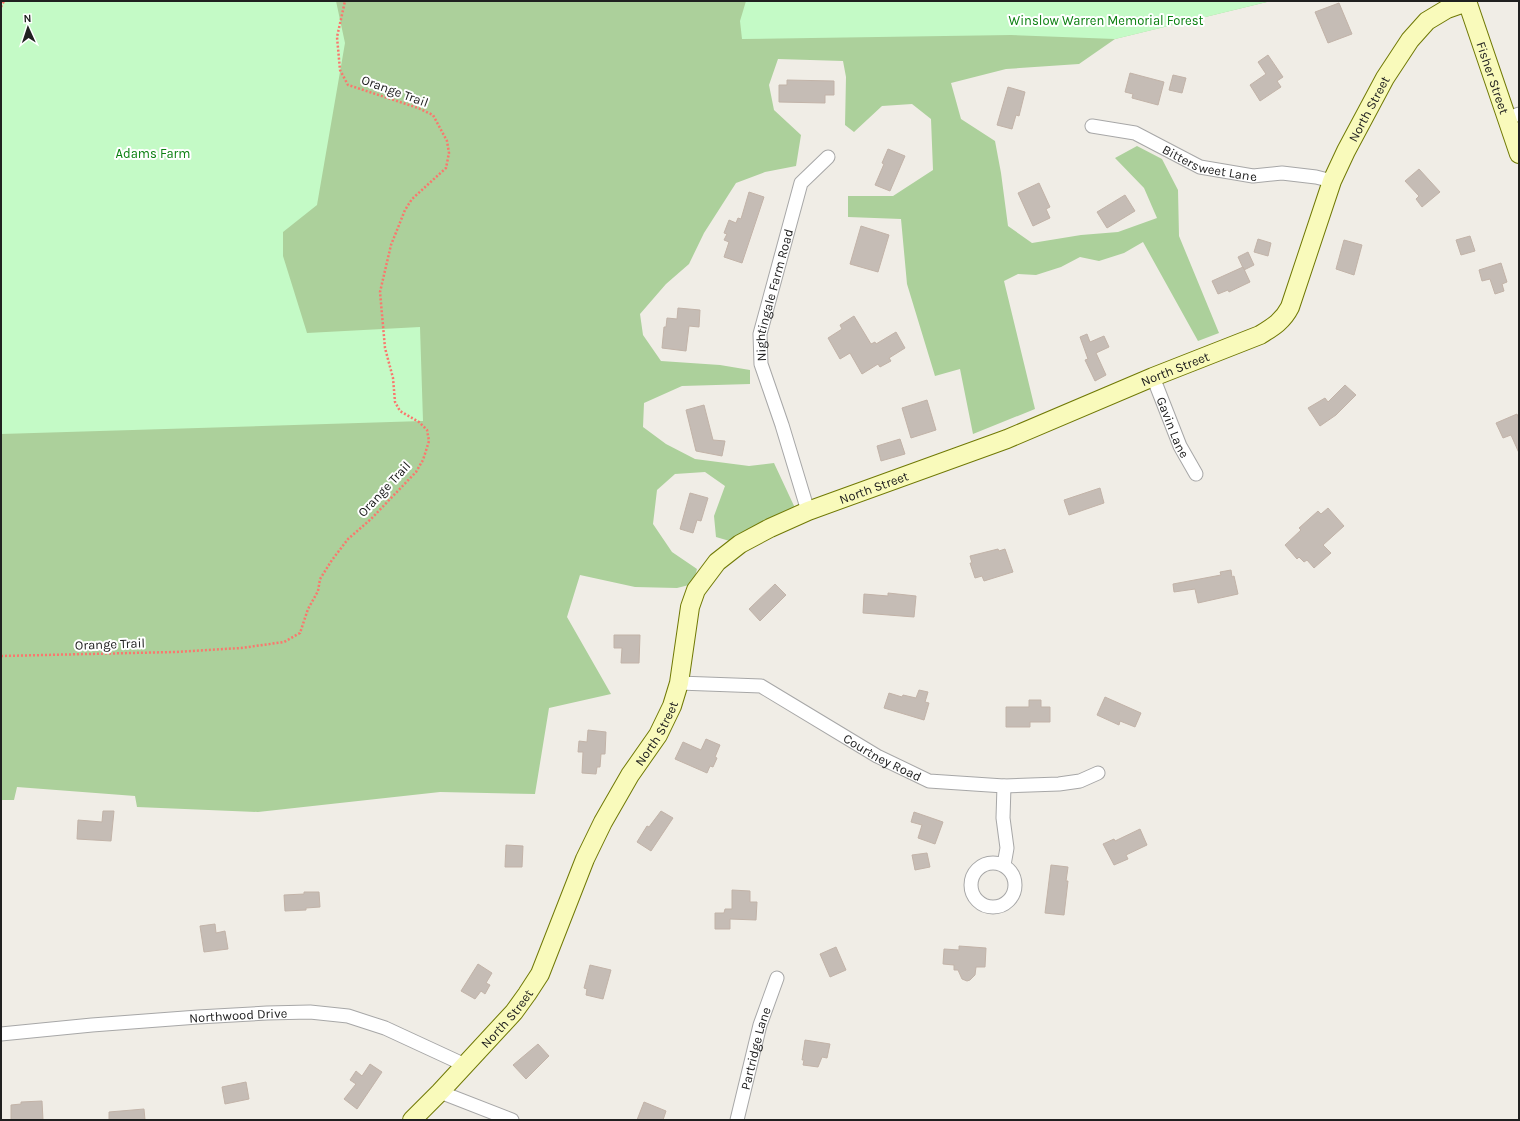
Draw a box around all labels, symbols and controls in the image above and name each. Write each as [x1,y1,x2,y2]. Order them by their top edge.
north arrow [8,8,48,48]
text: N [23,12,32,25]
park label: Winslow Warren Memorial Forest [1009,13,1204,28]
street label: Fisher Street [1474,39,1512,116]
street label: Orange Trail [359,72,431,110]
street label: North Street [1345,73,1392,144]
street label: Bittersweet Lane [1160,141,1258,184]
park label: Adams Farm [116,146,190,161]
street label: Nightingale Farm Road [752,227,796,362]
street label: North Street [1138,348,1211,389]
street label: Gavin Lane [1154,394,1193,461]
street label: Orange Trail [355,458,413,520]
street label: North Street [837,468,910,507]
street label: Orange Trail [75,635,145,653]
street label: North Street [632,699,681,768]
street label: Courtney Road [841,730,924,784]
street label: North Street [477,986,536,1051]
street label: Partridge Lane [737,1004,774,1091]
street label: Northwood Drive [189,1005,288,1025]

